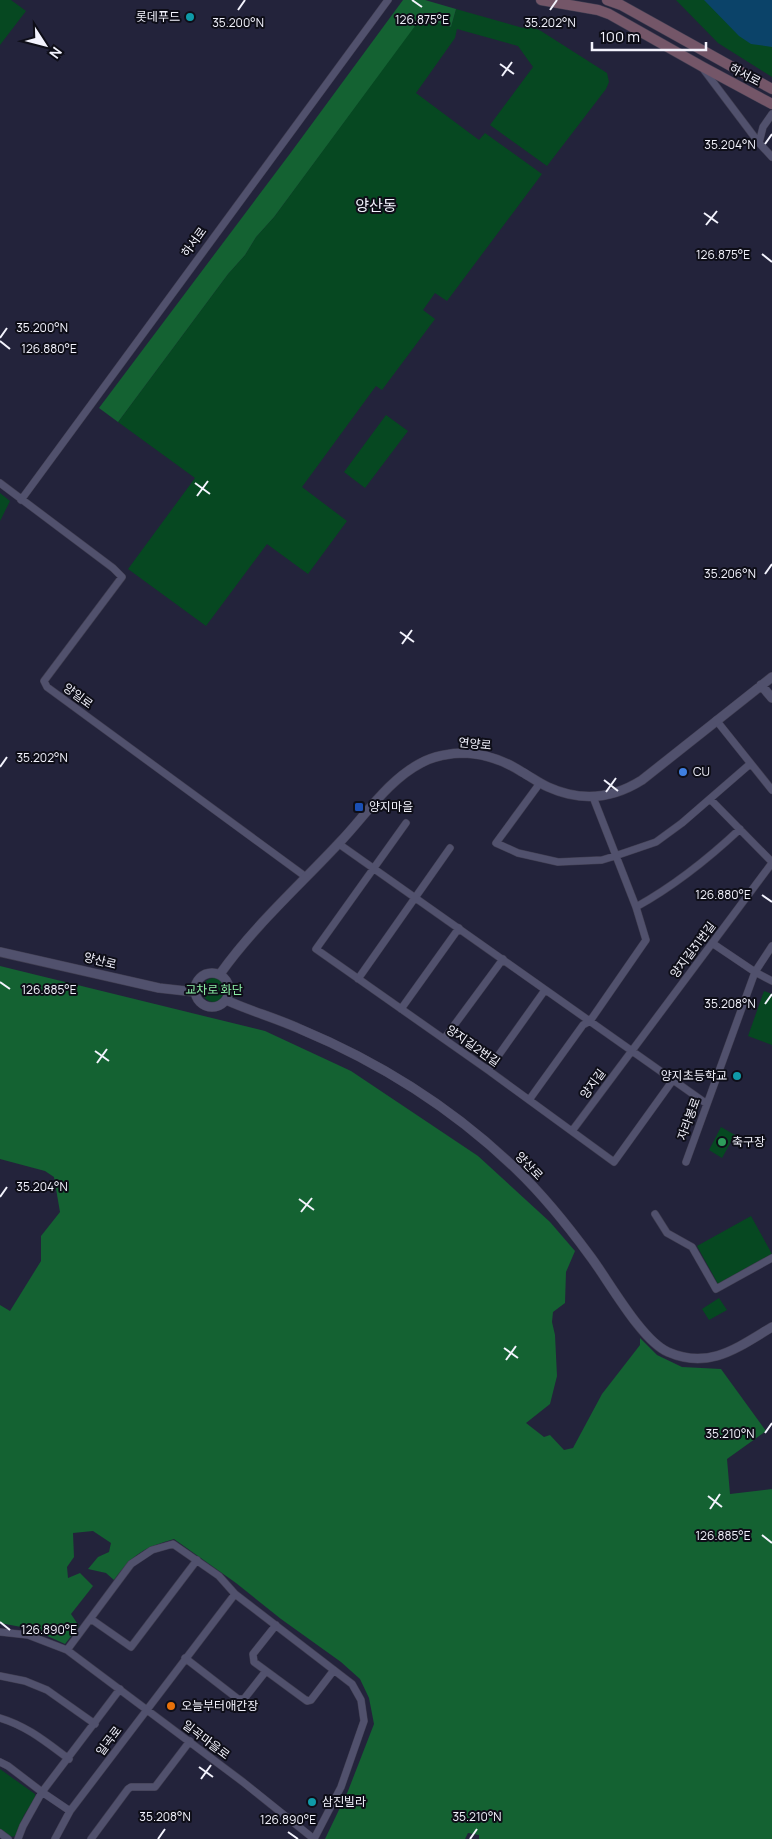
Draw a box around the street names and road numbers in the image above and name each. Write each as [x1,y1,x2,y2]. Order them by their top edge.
street label: 하서로 [727,59,764,90]
street label: 하서로 [177,223,210,260]
street label: 양일로 [60,679,97,712]
street label: 연양로 [458,733,492,754]
street label: 양지길31번길 [666,918,719,981]
street label: 양산로 [82,948,118,973]
street label: 양지길2번길 [443,1021,504,1070]
street label: 양지길 [576,1065,609,1102]
street label: 자라봉로 [673,1095,704,1142]
street label: 양산로 [512,1148,547,1183]
street label: 일곡마을로 [179,1716,233,1763]
street label: 일곡로 [92,1722,125,1759]

